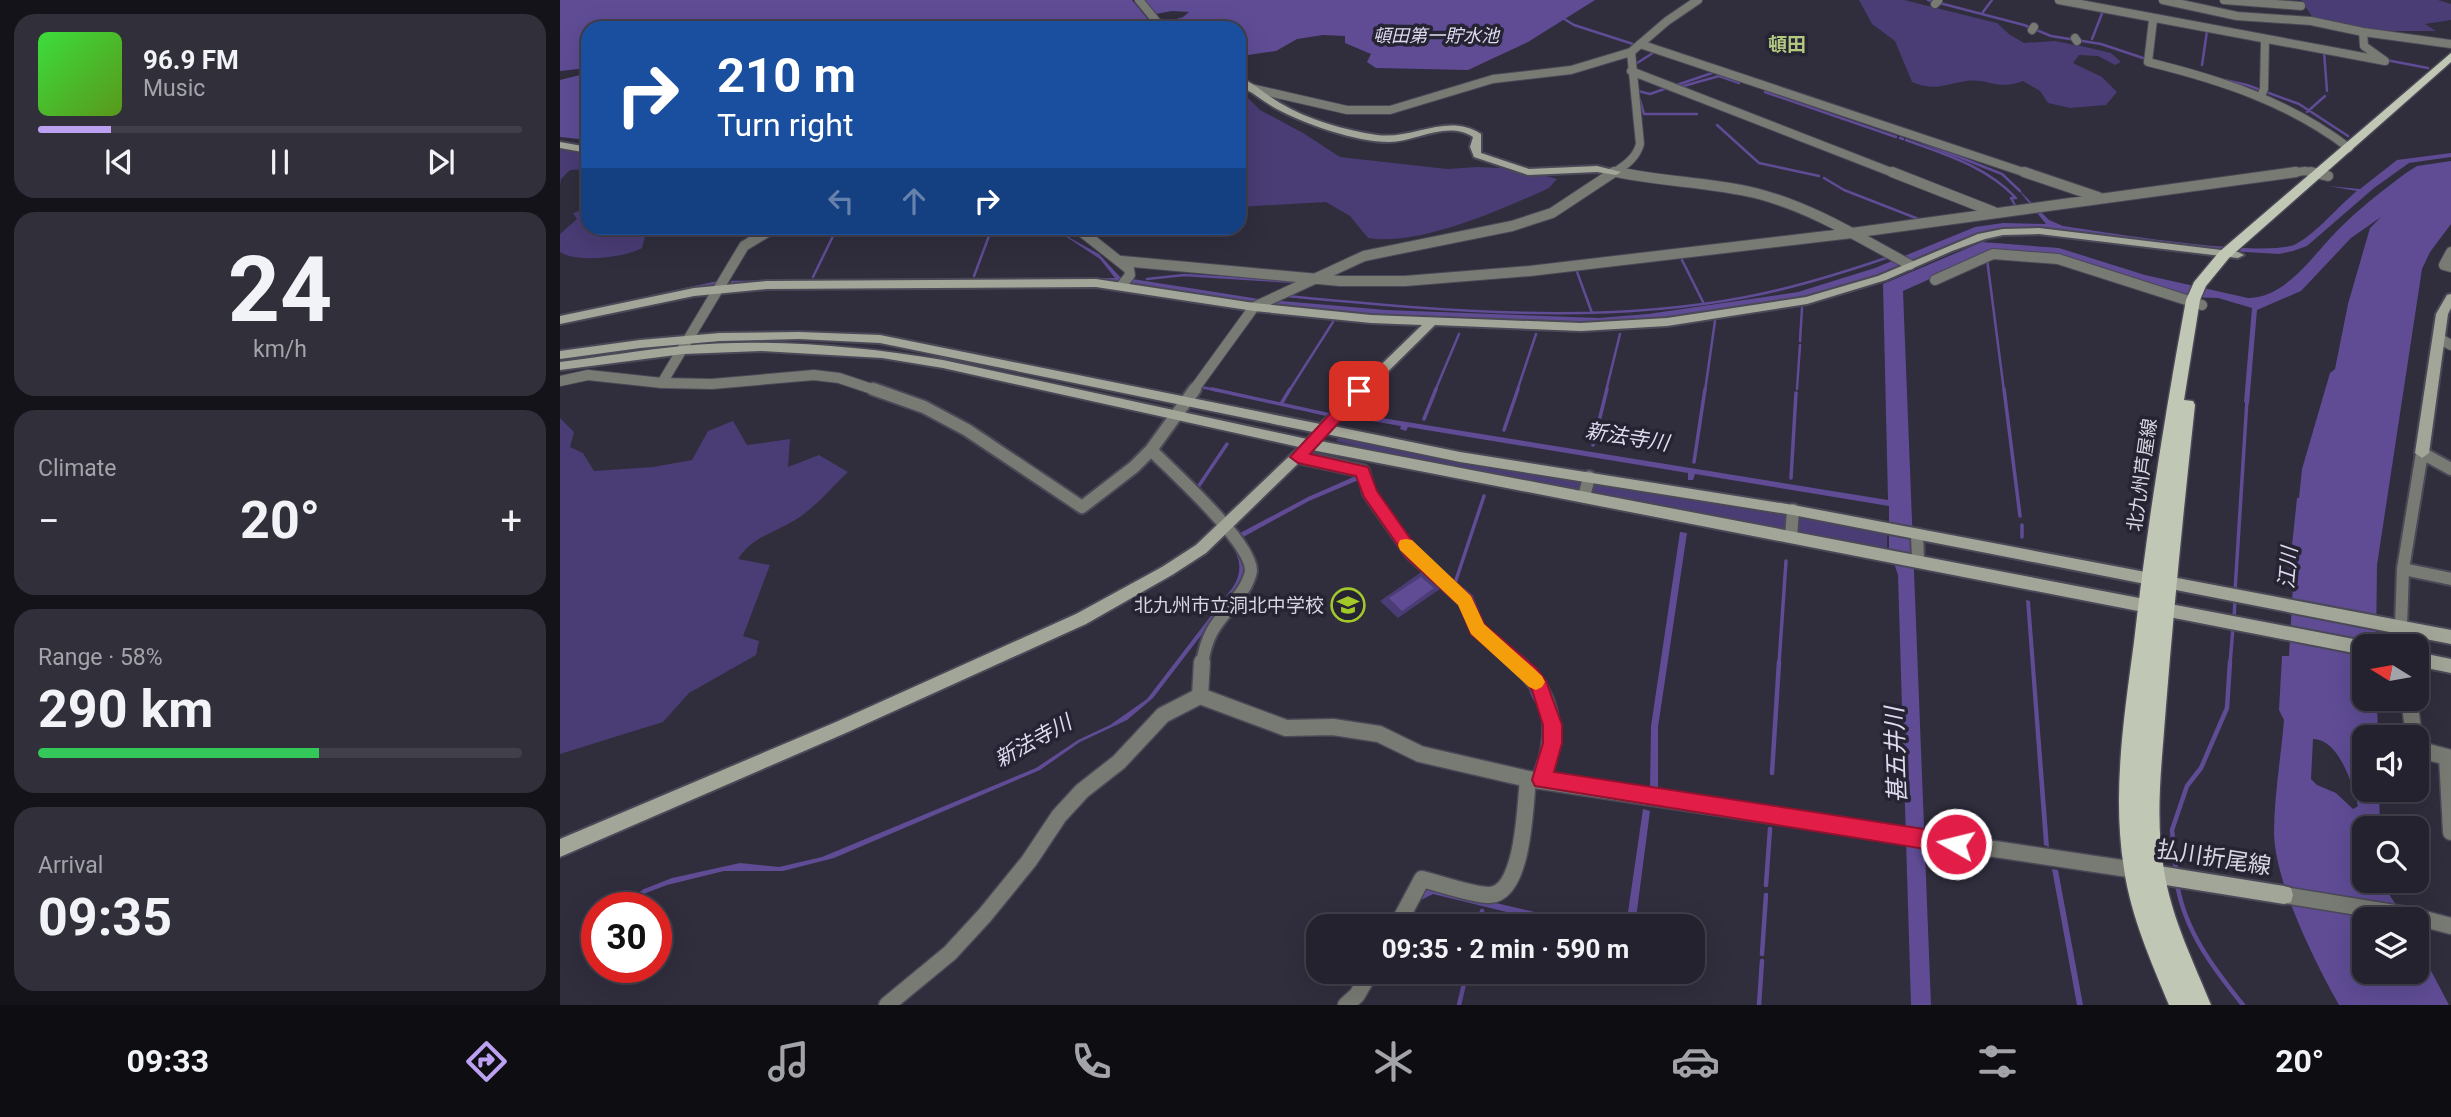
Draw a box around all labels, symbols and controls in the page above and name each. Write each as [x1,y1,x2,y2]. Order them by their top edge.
water label: 頓田第一貯水池 [1373,25,1501,46]
district label: 頓田 [1768,33,1806,56]
text: 96.9 FM [143,45,239,75]
text: 210 m [717,47,856,104]
icon: right [602,49,693,140]
text: Music [143,75,205,102]
text: Turn right [717,106,853,144]
icon: previous [100,143,138,181]
icon: pause [261,143,299,181]
icon: next [422,143,460,181]
icon: left [822,182,860,220]
icon: ahead [895,182,933,220]
icon: right [968,182,1006,220]
text: 24 [228,237,332,343]
text: km/h [253,336,307,363]
pin [1329,361,1389,421]
icon: arrive [1340,372,1378,410]
street label: 北九州芦屋線 [2123,417,2161,533]
water label: 新法寺川 [1584,419,1672,456]
text: Climate [38,455,117,482]
text: 20° [240,490,320,551]
text: − [38,499,60,543]
text: + [500,499,522,543]
water label: 江川 [2274,544,2302,590]
school or university icon: 北九州市立洞北中学校 [1329,586,1367,624]
place label: 北九州市立洞北中学校 [1134,594,1324,617]
north arrow [2352,634,2429,710]
map controls [2352,634,2429,984]
text: Range · 58% [38,644,163,671]
text: 290 km [38,679,213,740]
water label: 甚五井川 [1880,704,1912,803]
water label: 新法寺川 [990,709,1077,772]
button: sound [2352,725,2429,802]
position arrow [1919,807,1993,881]
button: search [2352,816,2429,893]
street label: 払川折尾線 [2155,836,2273,880]
text: Arrival [38,852,103,879]
text: 09:35 [38,887,172,948]
speed limit sign: 30 [581,892,672,983]
button: layers [2352,907,2429,984]
text: 09:35 · 2 min · 590 m [1382,934,1629,964]
icon: directions [462,1037,511,1086]
icon: music [764,1037,813,1086]
icon: phone [1067,1037,1116,1086]
icon: climate [1369,1037,1418,1086]
icon: car [1671,1037,1720,1086]
icon: filters [1973,1037,2022,1086]
text: 09:33 [127,1042,209,1080]
text: 20° [2275,1042,2324,1080]

